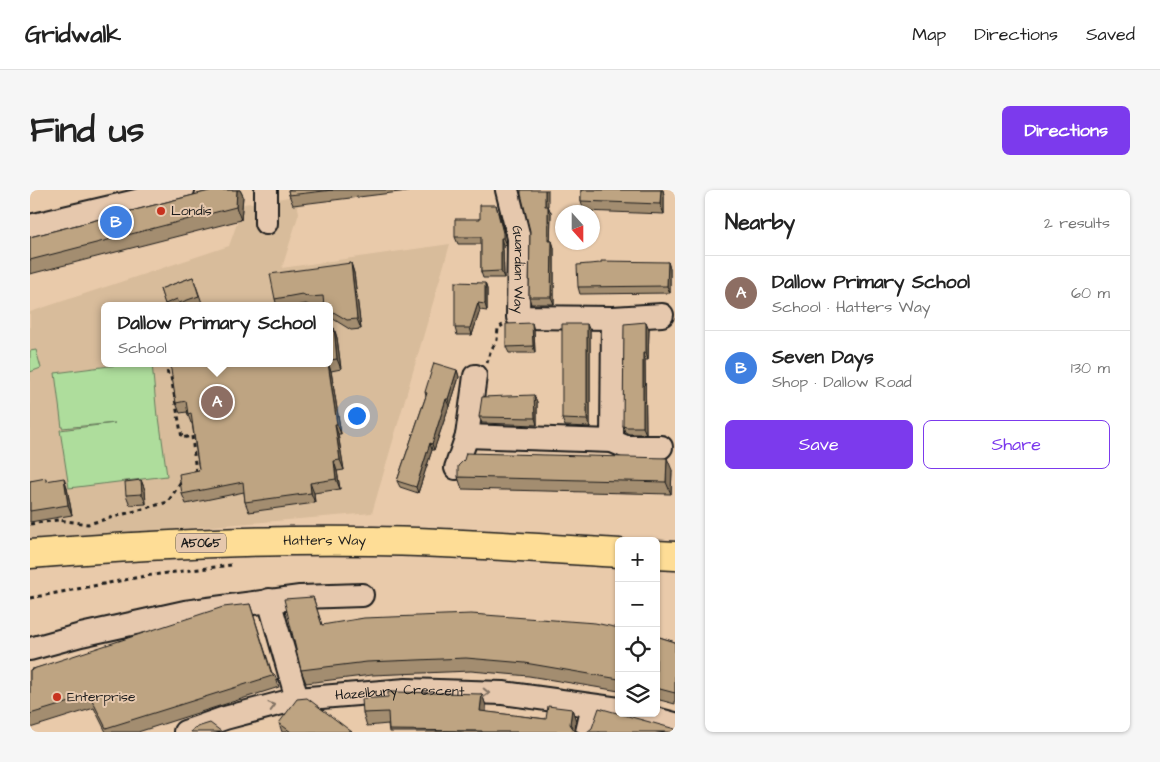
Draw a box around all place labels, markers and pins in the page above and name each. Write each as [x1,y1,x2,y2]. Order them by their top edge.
place label: Londis [171,201,212,221]
pin: B [100,203,132,241]
marker: Londis [155,205,167,217]
pin: A [201,383,233,421]
place label: Enterprise [67,687,136,707]
marker: Enterprise [51,691,63,703]

